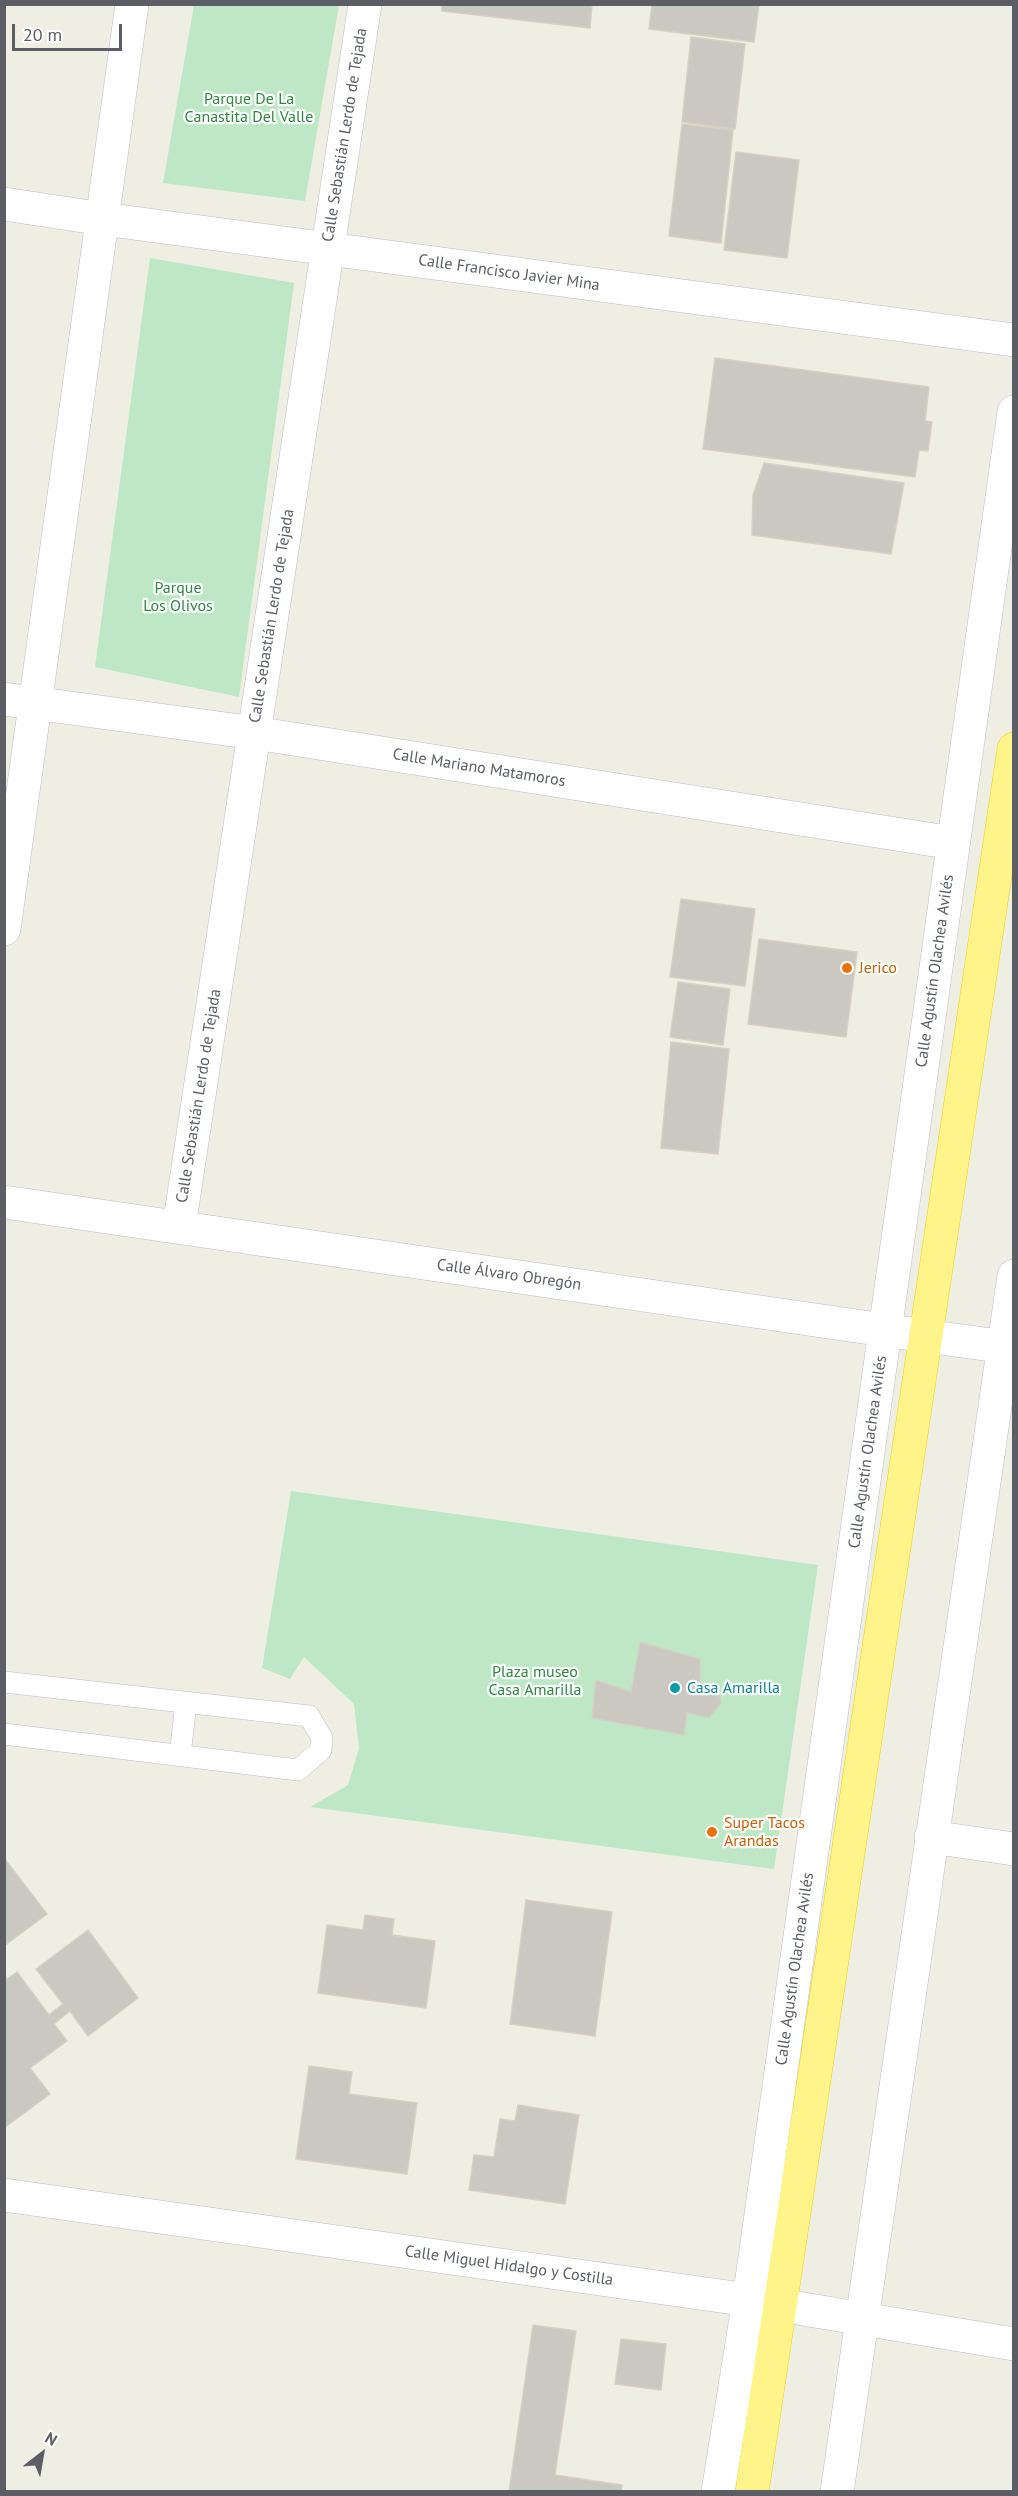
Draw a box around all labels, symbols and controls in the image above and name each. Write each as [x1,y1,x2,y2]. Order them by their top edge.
scale bar [15,12,124,50]
text: 20 m [23,23,62,46]
street label: Calle Sebastián Lerdo de Tejada [319,27,371,243]
park label: Parque De La Canastita Del Valle [185,89,313,127]
street label: Calle Francisco Javier Mina [417,251,601,295]
street label: Calle Sebastián Lerdo de Tejada [246,508,298,724]
park label: Parque Los Olivos [143,578,213,616]
street label: Calle Mariano Matamoros [391,745,567,791]
street label: Calle Agustín Olachea Avilés [912,873,958,1069]
place label: Jerico [859,958,897,978]
marker: Jerico [840,961,854,975]
street label: Calle Sebastián Lerdo de Tejada [173,988,225,1204]
street label: Calle Álvaro Obregón [436,1255,582,1295]
street label: Calle Agustín Olachea Avilés [845,1354,891,1550]
park label: Plaza museo Casa Amarilla [488,1662,582,1700]
place label: Casa Amarilla [687,1678,780,1698]
marker: Casa Amarilla [668,1681,682,1695]
place label: Super Tacos Arandas [724,1813,805,1851]
marker: Super Tacos Arandas [705,1825,719,1839]
street label: Calle Agustín Olachea Avilés [772,1871,818,2067]
street label: Calle Miguel Hidalgo y Costilla [404,2242,614,2290]
north arrow [12,2424,72,2484]
text: N [42,2427,61,2450]

